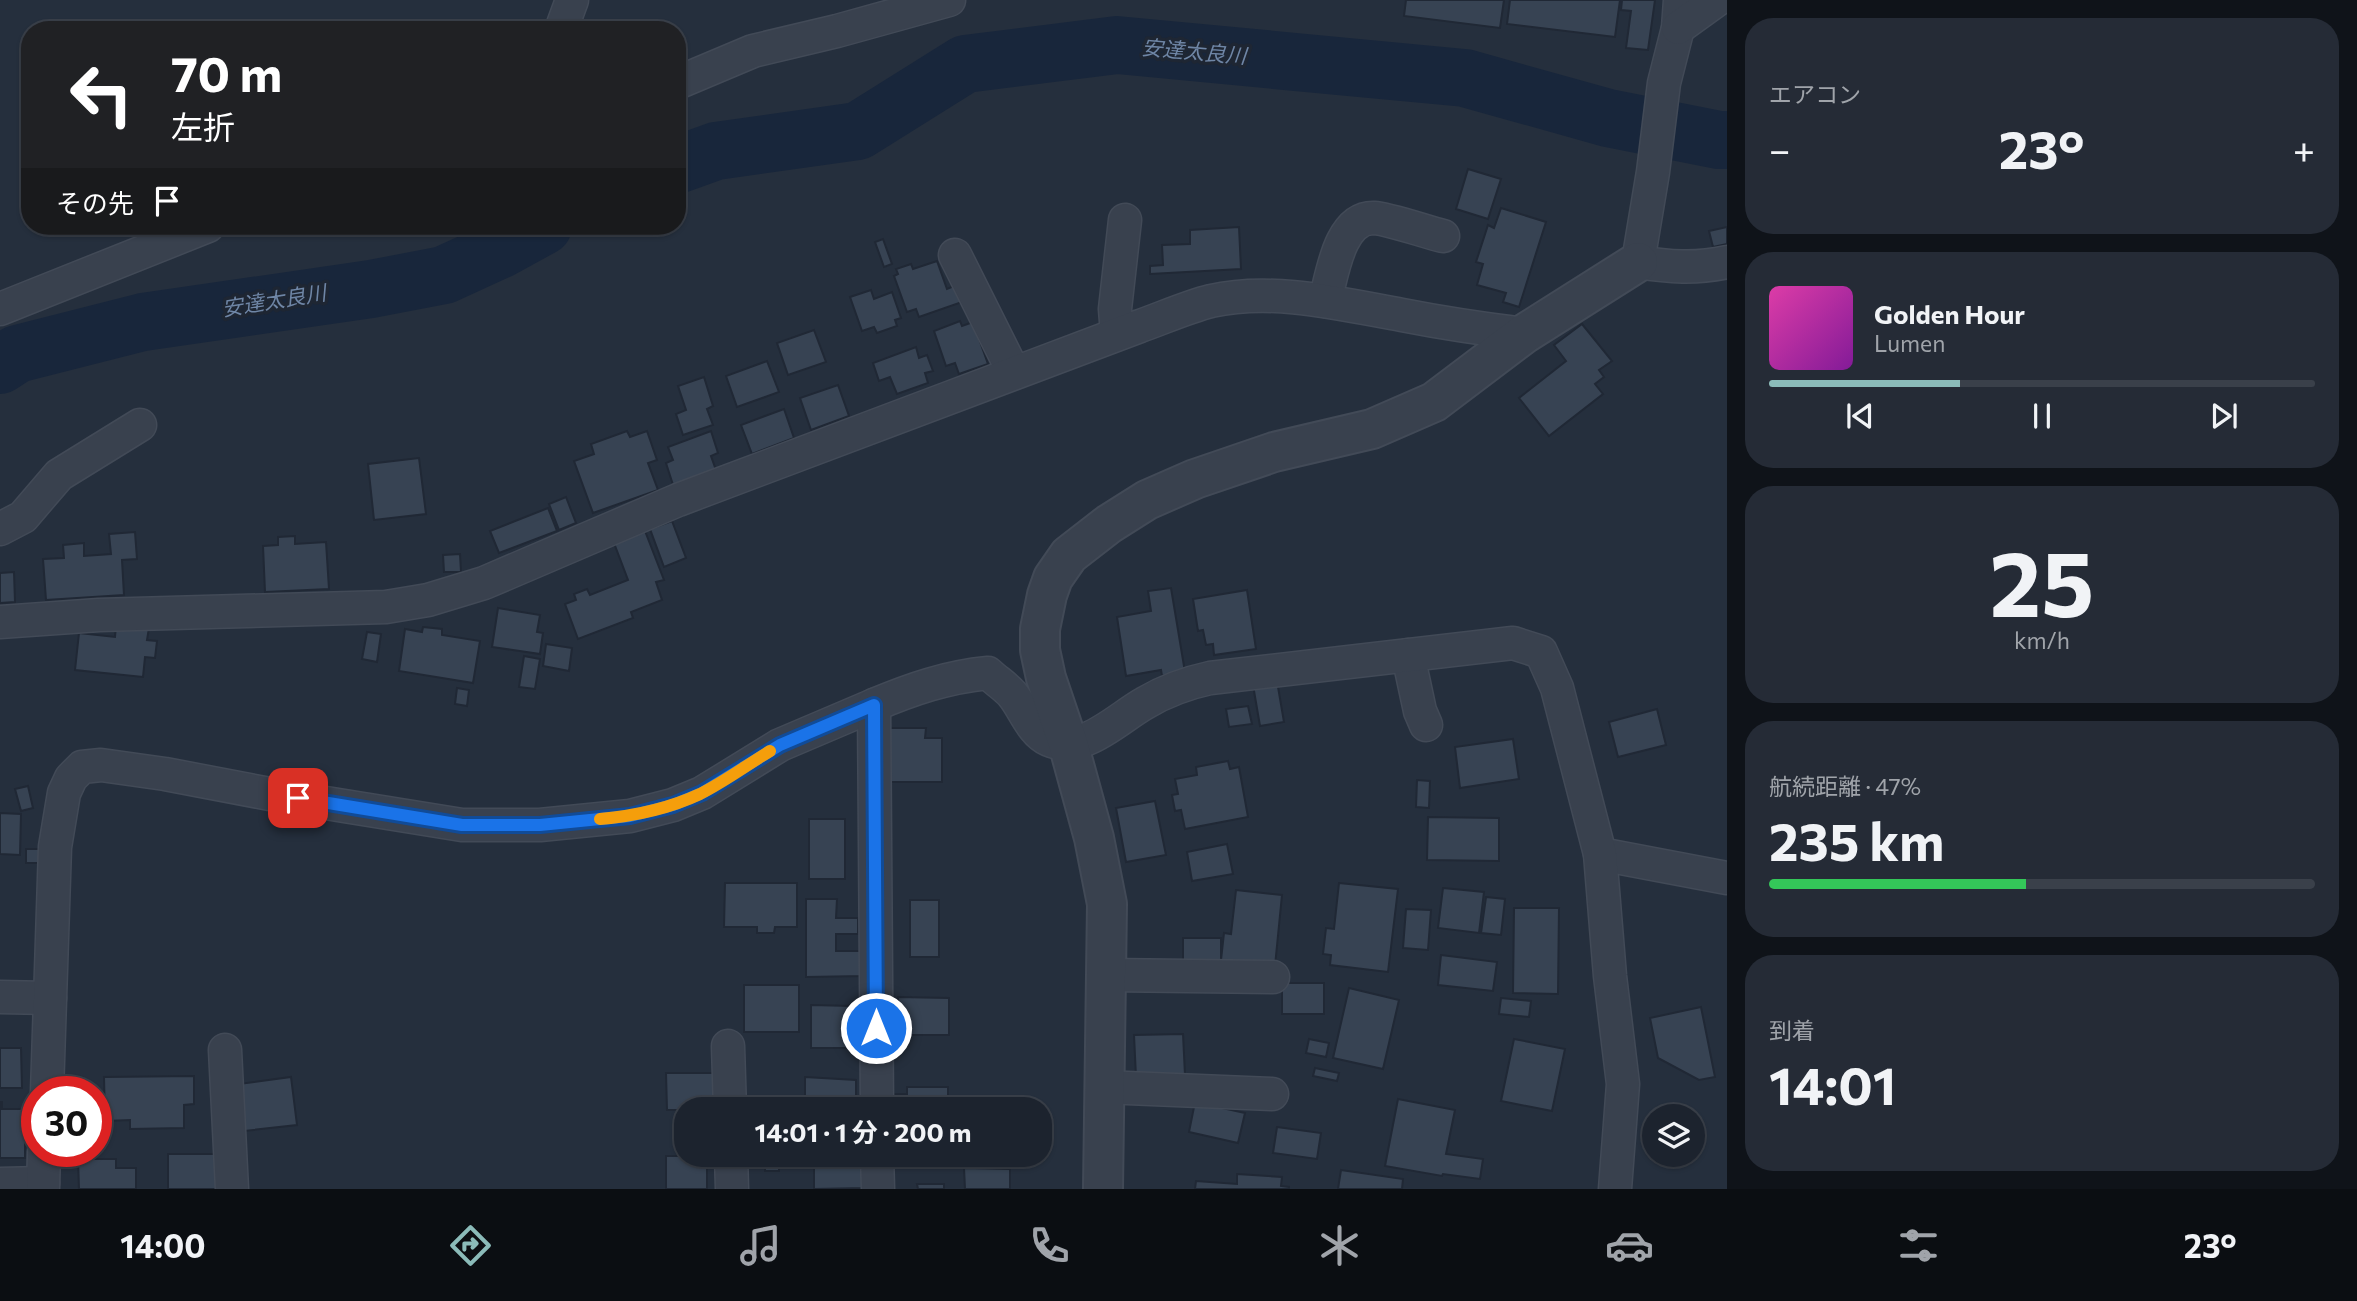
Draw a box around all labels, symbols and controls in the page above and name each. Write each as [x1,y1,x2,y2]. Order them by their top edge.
water label: 安達太良川 [1141,33,1250,68]
text: 70 m [171,42,282,102]
icon: left [56,49,147,140]
text: エアコン [1769,80,1861,108]
text: 左折 [171,106,235,146]
text: 23° [1999,116,2085,180]
text: − [1769,125,1791,172]
text: + [2293,125,2315,172]
icon: arrive [148,182,186,220]
text: その先 [56,187,134,218]
water label: 安達太良川 [220,279,330,320]
text: Golden Hour [1874,298,2025,329]
text: Lumen [1874,329,1945,357]
icon: previous [1841,397,1879,435]
icon: pause [2023,397,2061,435]
icon: next [2205,397,2243,435]
text: 25 [1990,524,2094,636]
text: km/h [2014,626,2070,654]
pin [268,768,328,828]
text: 航続距離 · 47% [1769,772,1921,800]
icon: arrive [279,779,317,817]
text: 235 km [1769,808,1944,872]
position arrow [839,991,913,1065]
text: 到着 [1769,1016,1815,1044]
text: 14:01 [1769,1052,1896,1116]
speed limit sign: 30 [21,1076,112,1167]
map controls [1642,1104,1705,1167]
button: layers [1642,1104,1705,1167]
text: 14:01 · 1 分 · 200 m [755,1116,971,1147]
icon: directions [446,1221,495,1270]
icon: music [736,1221,785,1270]
icon: phone [1025,1221,1074,1270]
icon: climate [1315,1221,1364,1270]
icon: car [1605,1221,1654,1270]
icon: filters [1894,1221,1943,1270]
text: 14:00 [120,1225,205,1265]
text: 23° [2184,1225,2237,1265]

